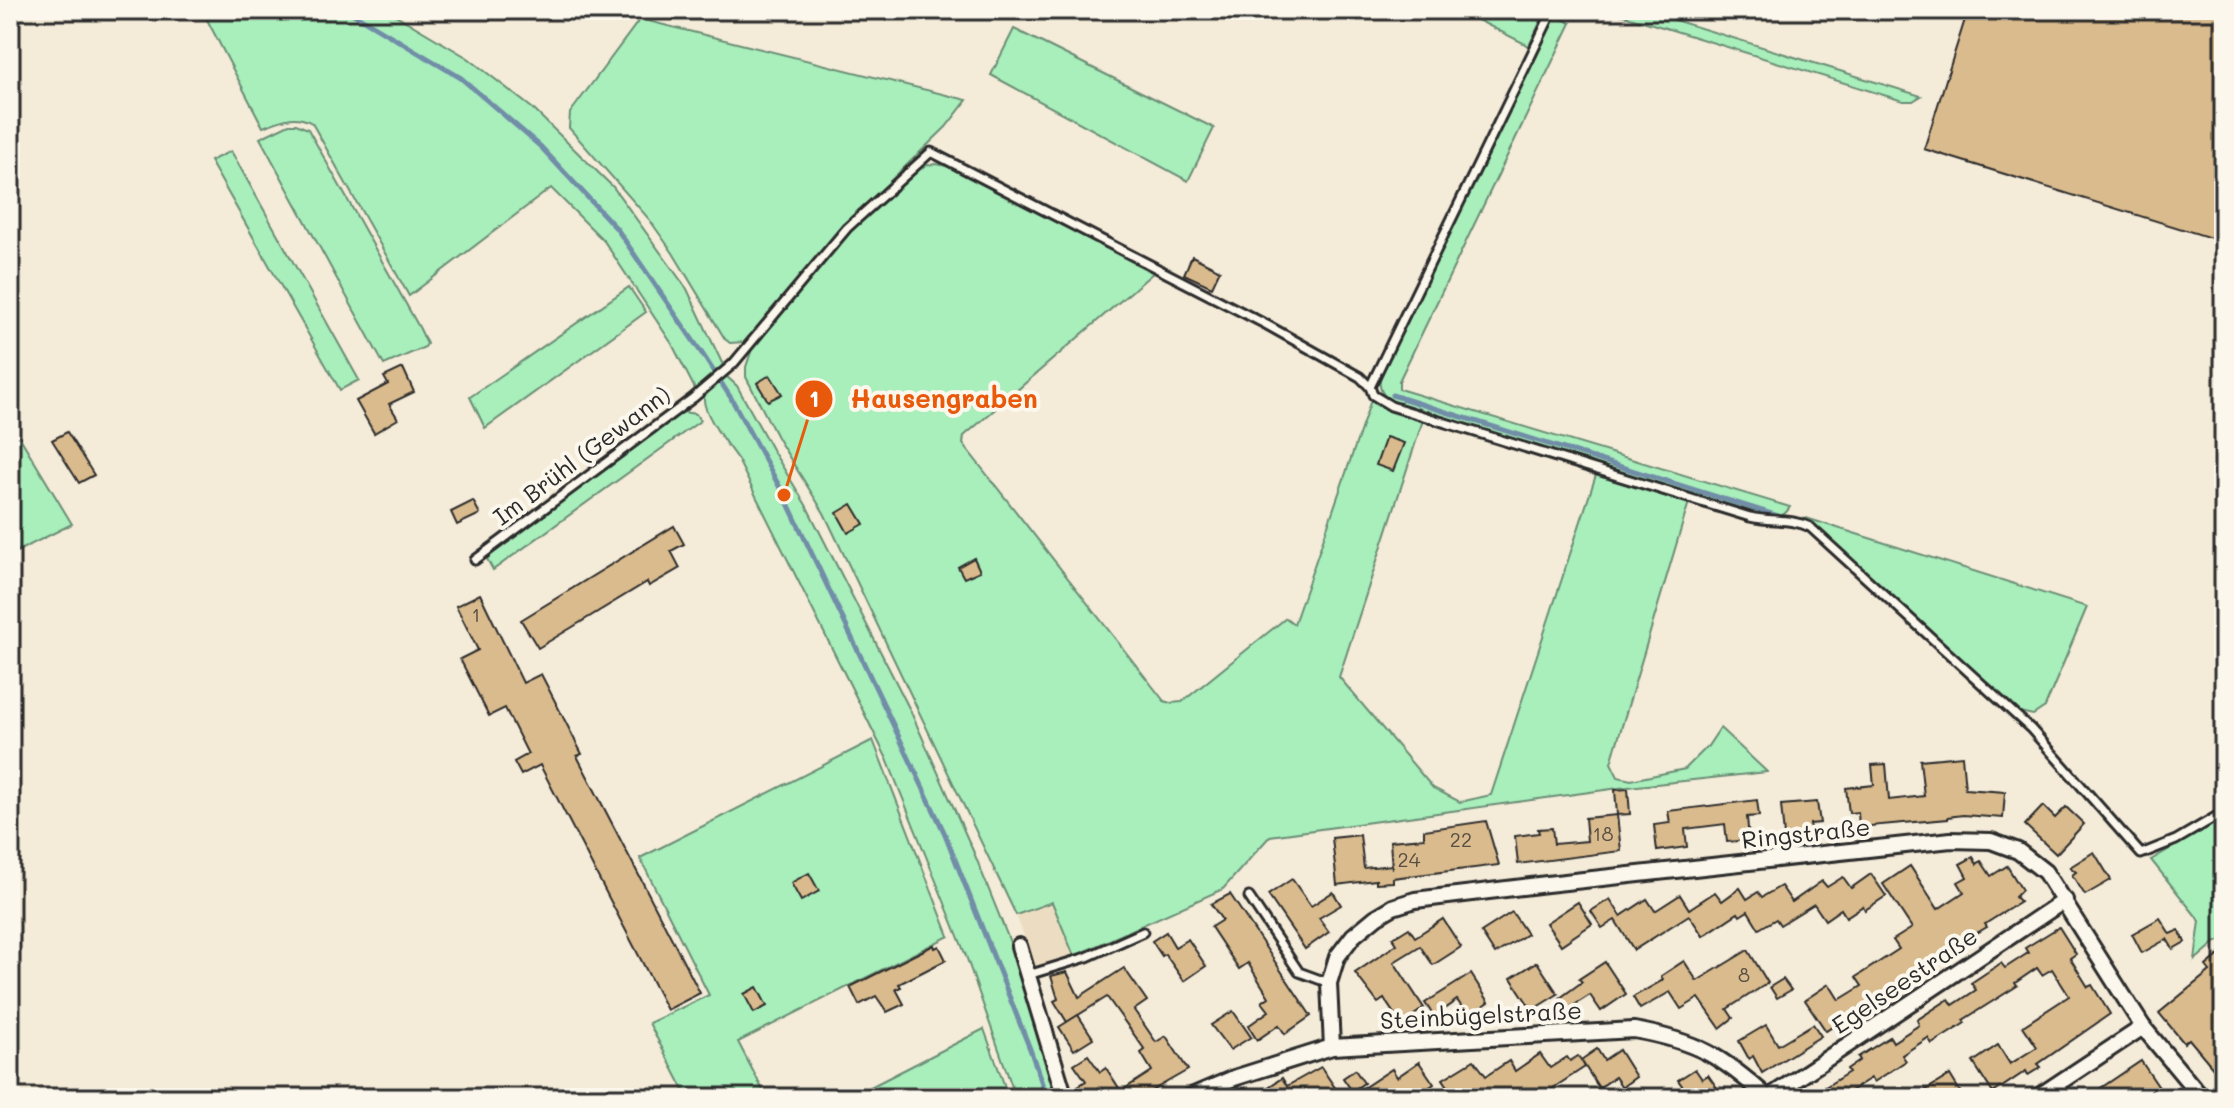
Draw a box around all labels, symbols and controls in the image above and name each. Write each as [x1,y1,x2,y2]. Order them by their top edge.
callout: Hausengraben [794,374,1053,424]
street label: Im Brühl (Gewann) [486,378,676,532]
text: Hausengraben [850,381,1038,415]
text: 1 [809,382,819,413]
house number: 1 [472,601,480,627]
street label: Ringstraße [1740,810,1872,855]
house number: 18 [1592,820,1614,846]
house number: 22 [1450,826,1472,852]
house number: 24 [1398,846,1421,872]
street label: Egelseestraße [1825,920,1983,1040]
house number: 8 [1738,961,1750,987]
street label: Steinbügelstraße [1379,994,1583,1035]

